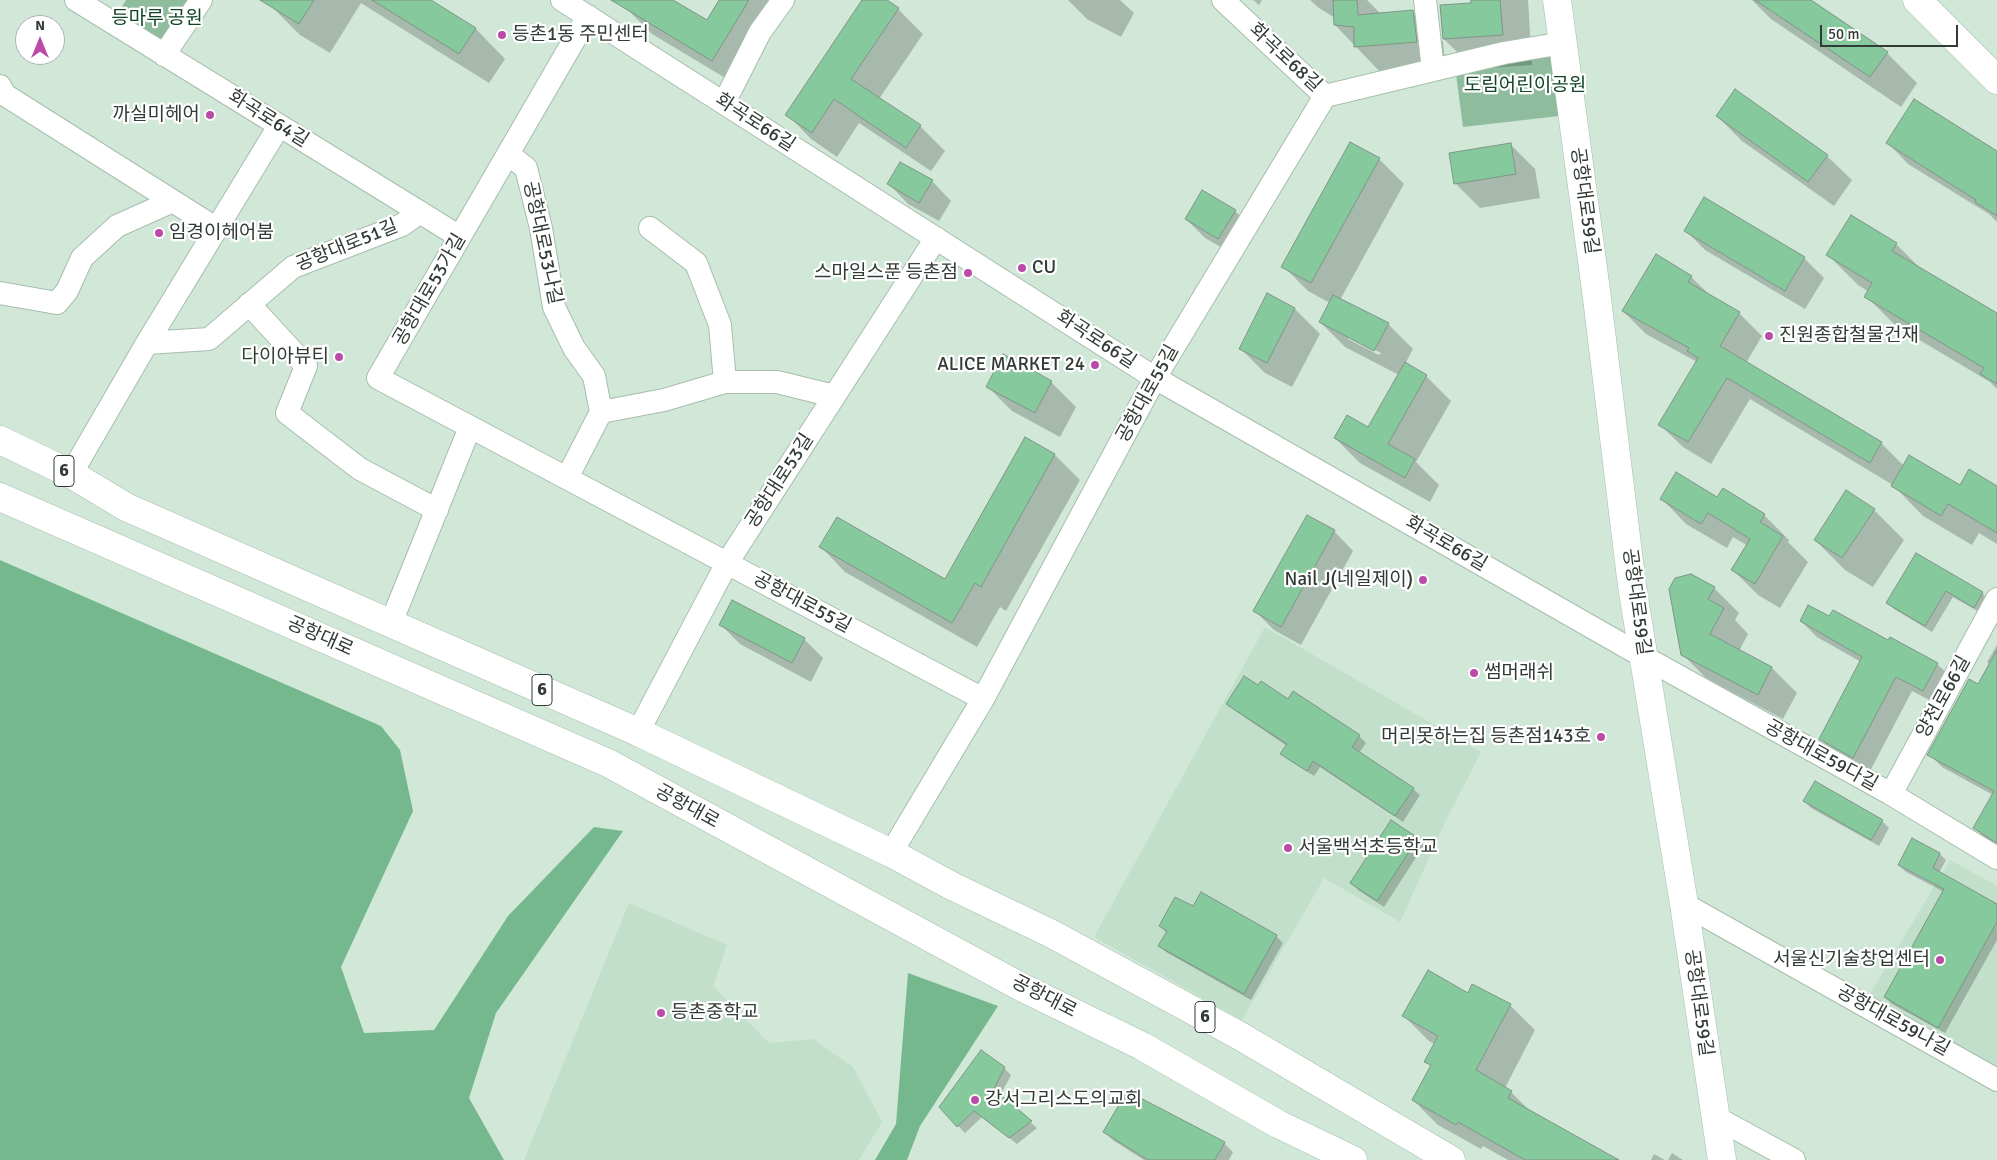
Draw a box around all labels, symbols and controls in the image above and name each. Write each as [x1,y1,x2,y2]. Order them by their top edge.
park label: 등마루 공원 [111,8,203,30]
north arrow [15,15,65,65]
scale bar [1822,15,1960,47]
text: N [35,17,45,34]
street label: 화곡로68길 [1244,19,1326,97]
place label: 등촌1동 주민센터 [512,24,649,46]
text: 50 m [1828,25,1859,43]
marker: 등촌1동 주민센터 [496,29,508,41]
park label: 도림어린이공원 [1464,75,1586,97]
street label: 화곡로64길 [224,85,312,153]
street label: 화곡로66길 [711,89,799,157]
place label: 까실미헤어 [113,104,200,126]
marker: 까실미헤어 [204,109,216,121]
street label: 공항대로59길 [1565,146,1603,256]
street label: 공항대로53나길 [518,179,566,307]
street label: 공항대로51길 [293,215,401,277]
place label: 임경이헤어붐 [169,222,274,244]
marker: 임경이헤어붐 [153,227,165,239]
street label: 공항대로53가길 [389,230,471,350]
place label: CU [1032,257,1056,279]
place label: 스마일스푼 등촌점 [814,262,958,284]
marker: CU [1016,262,1028,274]
marker: 스마일스푼 등촌점 [962,267,974,279]
street label: 화곡로66길 [1052,306,1140,374]
place label: 진원종합철물건재 [1779,325,1919,347]
marker: 진원종합철물건재 [1763,330,1775,342]
street label: 공항대로55길 [1112,341,1184,447]
place label: 다이아뷰티 [242,346,329,368]
marker: 다이아뷰티 [333,351,345,363]
place label: ALICE MARKET 24 [937,354,1085,376]
marker: ALICE MARKET 24 [1089,359,1101,371]
street label: 공항대로53길 [741,430,819,532]
road number: 6 [54,456,74,486]
street label: 화곡로66길 [1401,512,1491,576]
street label: 공항대로59길 [1617,547,1655,657]
street label: 공항대로55길 [749,568,855,638]
place label: Nail J(네일제이) [1284,569,1413,591]
marker: Nail J(네일제이) [1417,574,1429,586]
street label: 공항대로 [283,612,357,662]
street label: 양천로66길 [1912,652,1976,742]
place label: 썸머래쉬 [1484,662,1554,684]
marker: 썸머래쉬 [1468,667,1480,679]
road number: 6 [532,674,552,706]
street label: 공항대로59다길 [1761,716,1881,796]
place label: 머리못하는집 등촌점143호 [1381,726,1591,748]
marker: 머리못하는집 등촌점143호 [1595,731,1607,743]
street label: 공항대로 [651,780,723,834]
place label: 서울백석초등학교 [1298,837,1438,859]
marker: 서울백석초등학교 [1282,842,1294,854]
street label: 공항대로59길 [1679,948,1717,1058]
place label: 서울신기술창업센터 [1773,949,1930,971]
marker: 서울신기술창업센터 [1934,954,1946,966]
street label: 공항대로 [1008,971,1080,1023]
street label: 공항대로59나길 [1833,981,1953,1061]
place label: 등촌중학교 [671,1002,758,1024]
road number: 6 [1195,1002,1215,1032]
marker: 등촌중학교 [655,1007,667,1019]
place label: 강서그리스도의교회 [985,1089,1142,1111]
marker: 강서그리스도의교회 [969,1094,981,1106]

